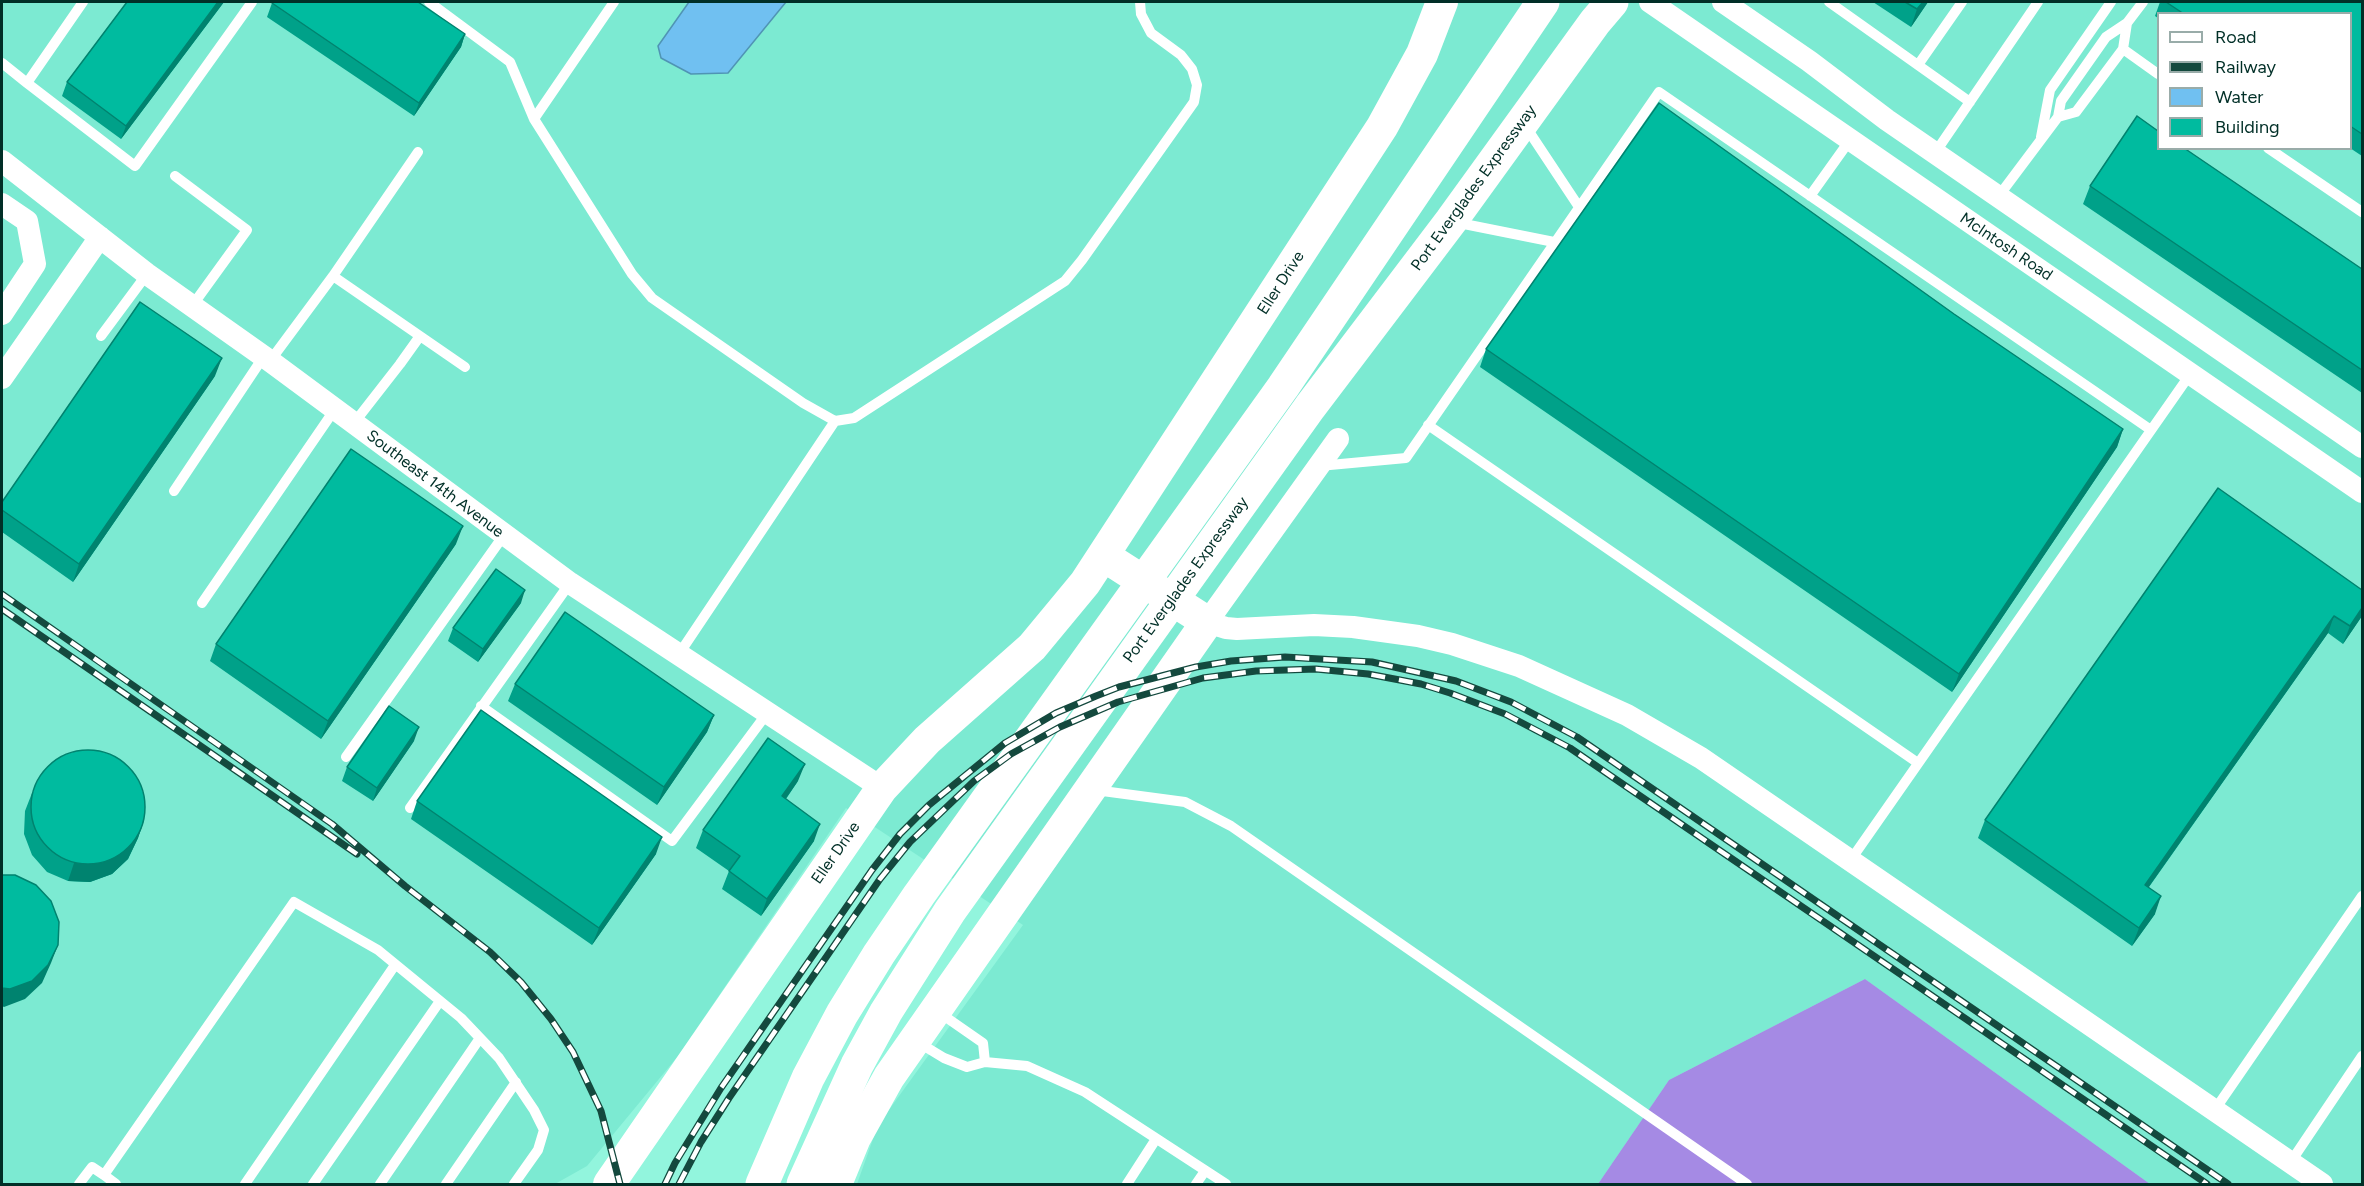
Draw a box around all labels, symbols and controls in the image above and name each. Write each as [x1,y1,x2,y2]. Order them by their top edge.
legend [2157,12,2352,150]
text: Road [2215,26,2256,48]
text: Railway [2215,56,2276,78]
text: Water [2215,86,2263,108]
street label: Port Everglades Expressway [1407,101,1541,275]
text: Building [2215,116,2280,138]
street label: McIntosh Road [1956,209,2056,285]
street label: Eller Drive [1253,248,1309,318]
street label: Southeast 14th Avenue [363,426,507,542]
street label: Port Everglades Expressway [1119,493,1253,667]
street label: Eller Drive [808,818,864,888]

